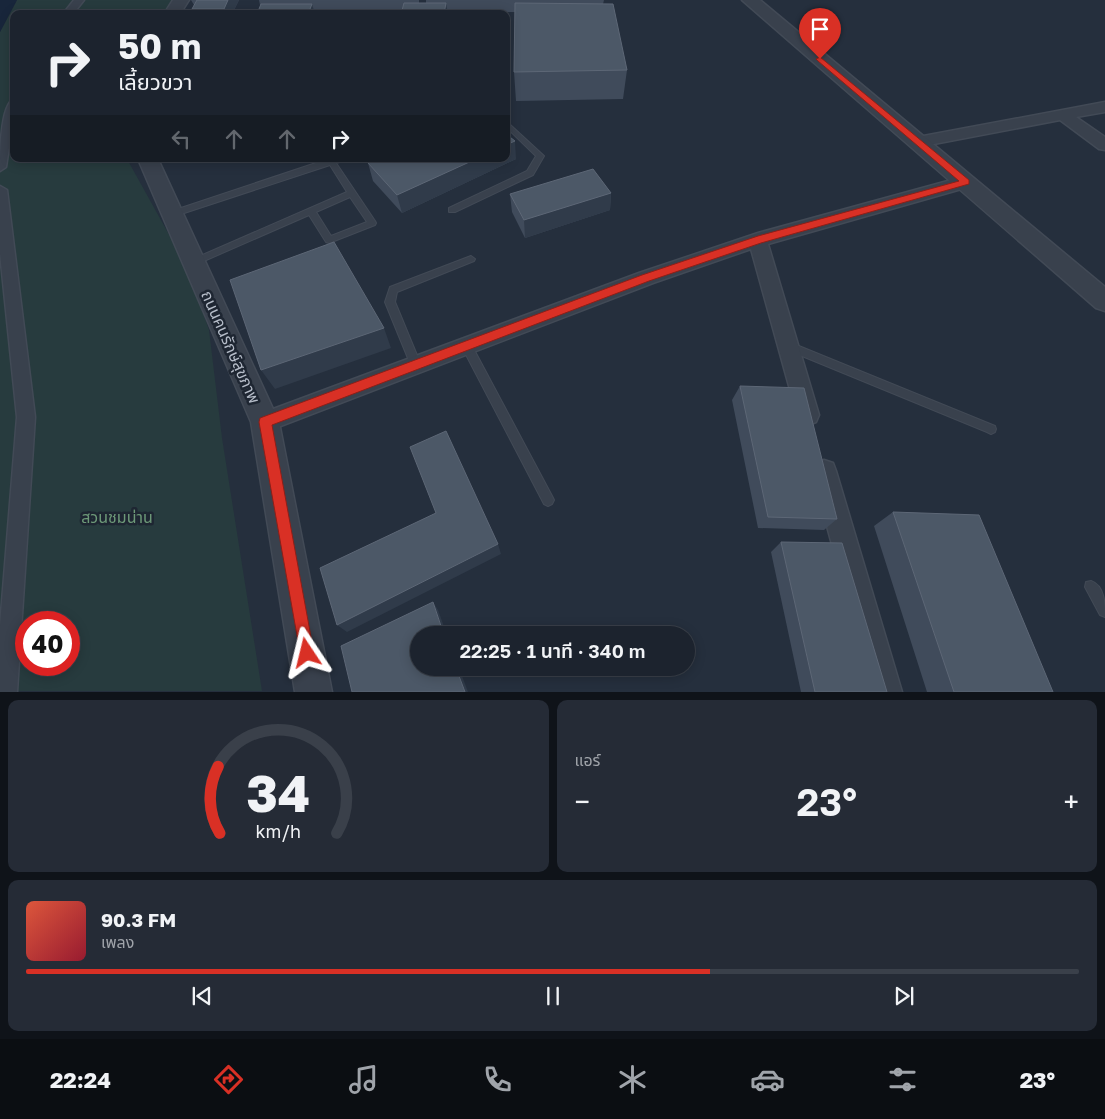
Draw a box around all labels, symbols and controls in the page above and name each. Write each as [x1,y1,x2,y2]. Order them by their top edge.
pin [799,8,841,59]
icon: arrive [806,15,834,43]
text: 50 m [118,25,201,67]
icon: right [35,30,100,95]
text: เลี้ยวขวา [118,68,193,95]
icon: left [167,125,195,153]
icon: ahead [220,125,248,153]
icon: ahead [273,125,301,153]
icon: right [326,125,354,153]
street label: ถนนคนรักษ์สุขภาพ [197,287,265,407]
park label: สวนชมน่าน [81,507,153,527]
speed limit sign: 40 [15,611,80,676]
position arrow [280,626,332,678]
text: 22:25 · 1 นาที · 340 m [460,639,645,662]
text: แอร์ [575,750,600,770]
text: 34 [246,761,310,823]
text: 23° [796,779,857,824]
text: − [575,785,590,818]
text: + [1064,785,1079,818]
text: km/h [256,820,301,842]
text: 90.3 FM [101,908,176,931]
text: เพลง [101,932,134,952]
icon: previous [188,982,216,1010]
icon: pause [539,982,567,1010]
icon: next [890,982,918,1010]
icon: directions [211,1062,246,1097]
icon: music [346,1062,381,1097]
icon: phone [480,1062,515,1097]
icon: climate [615,1062,650,1097]
icon: car [750,1062,785,1097]
icon: filters [885,1062,920,1097]
text: 22:24 [50,1066,111,1093]
text: 23° [1020,1066,1055,1093]

